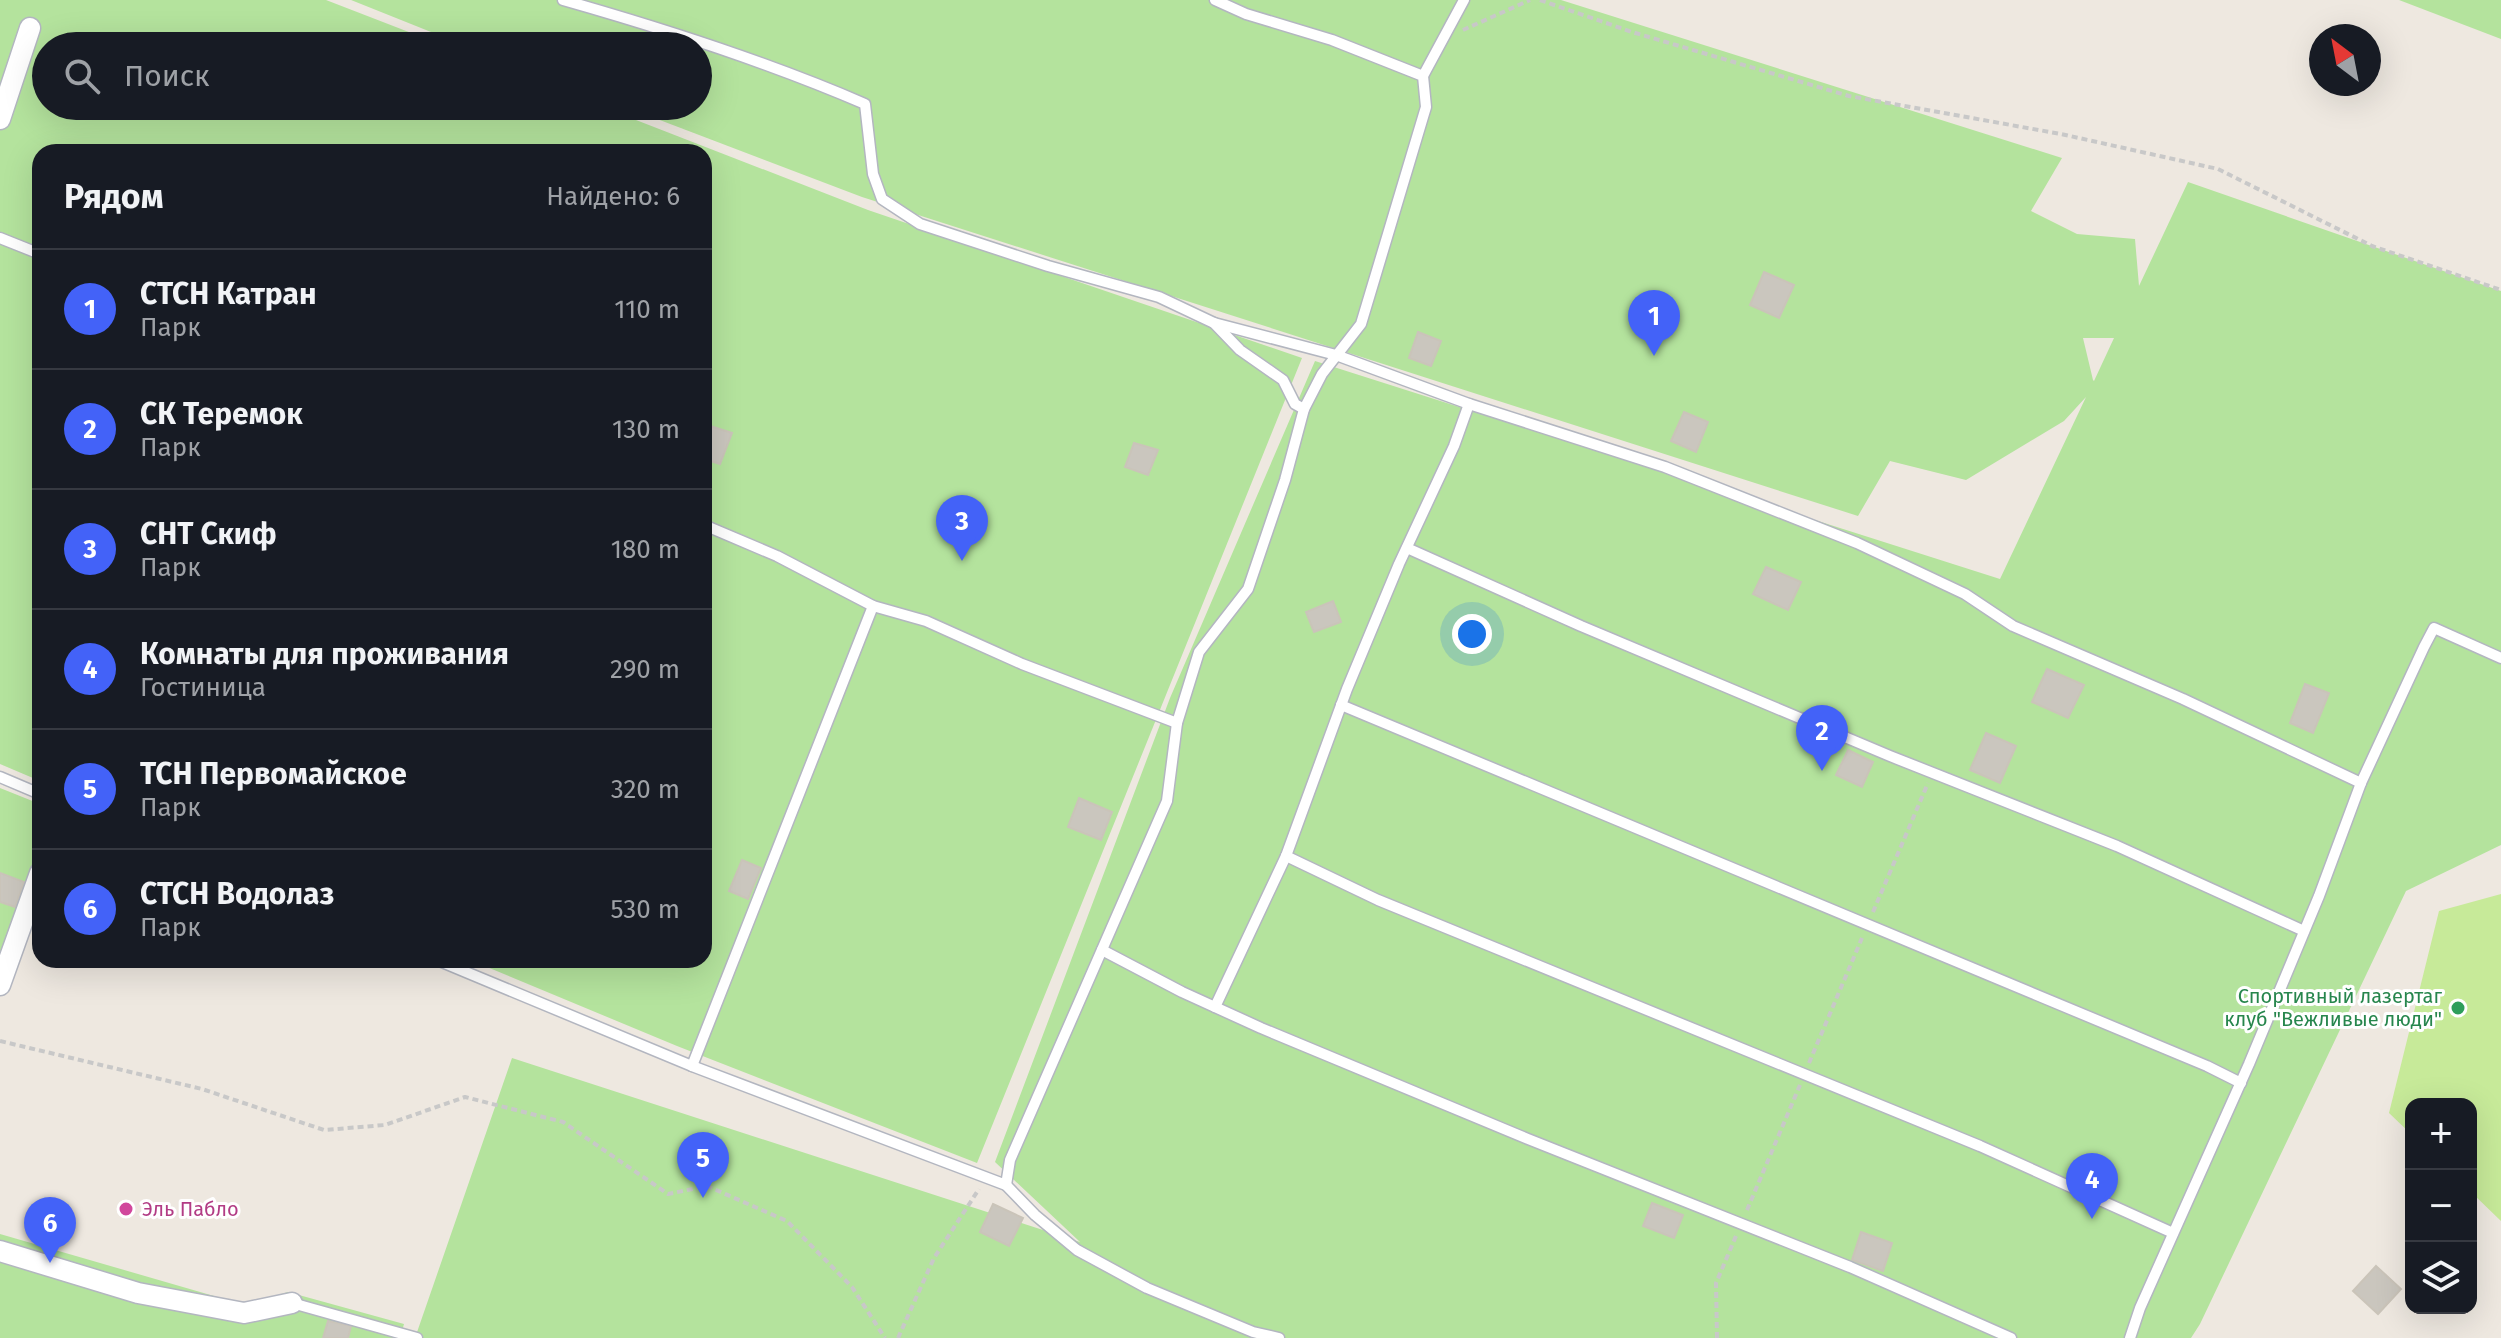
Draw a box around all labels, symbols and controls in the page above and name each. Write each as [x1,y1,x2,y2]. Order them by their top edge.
north arrow [2309,24,2381,96]
search box [32,32,712,120]
icon: search [60,54,104,98]
text: Поиск [124,58,210,94]
text: Рядом [64,176,163,217]
text: Найдено: 6 [546,181,680,212]
text: СТСН Катран [140,276,317,312]
pin: 1 [1628,290,1680,356]
text: 1 [84,294,96,325]
text: 110 m [614,294,680,325]
text: Парк [140,312,201,343]
text: СК Теремок [140,396,303,432]
text: 2 [83,414,97,445]
text: 130 m [612,414,680,445]
text: Парк [140,432,201,463]
pin: 3 [936,495,988,561]
text: СНТ Скиф [140,516,277,552]
text: 3 [83,534,97,565]
text: 180 m [611,534,680,565]
text: Парк [140,552,201,583]
your location [1452,614,1492,654]
text: Комнаты для проживания [140,636,509,672]
text: 4 [83,654,97,685]
text: 290 m [610,654,680,685]
text: Гостиница [140,672,266,703]
pin: 2 [1796,705,1848,771]
text: ТСН Первомайское [140,756,407,792]
text: 5 [83,774,97,805]
text: 320 m [611,774,680,805]
text: Парк [140,792,201,823]
text: СТСН Водолаз [140,876,334,912]
text: 6 [83,894,97,925]
text: 530 m [611,894,680,925]
text: Парк [140,912,201,943]
place label: Спортивный лазертаг клуб "Вежливые люди" [2224,984,2442,1031]
marker: Спортивный лазертаг клуб "Вежливые люди" [2449,999,2467,1017]
map controls [2405,1098,2477,1314]
button: + [2405,1098,2477,1170]
pin: 5 [677,1132,729,1198]
pin: 4 [2066,1153,2118,1219]
button: − [2405,1170,2477,1242]
pin: 6 [24,1197,76,1263]
place label: Эль Пабло [142,1197,239,1221]
marker: Эль Пабло [117,1200,135,1218]
button: layers [2405,1242,2477,1314]

